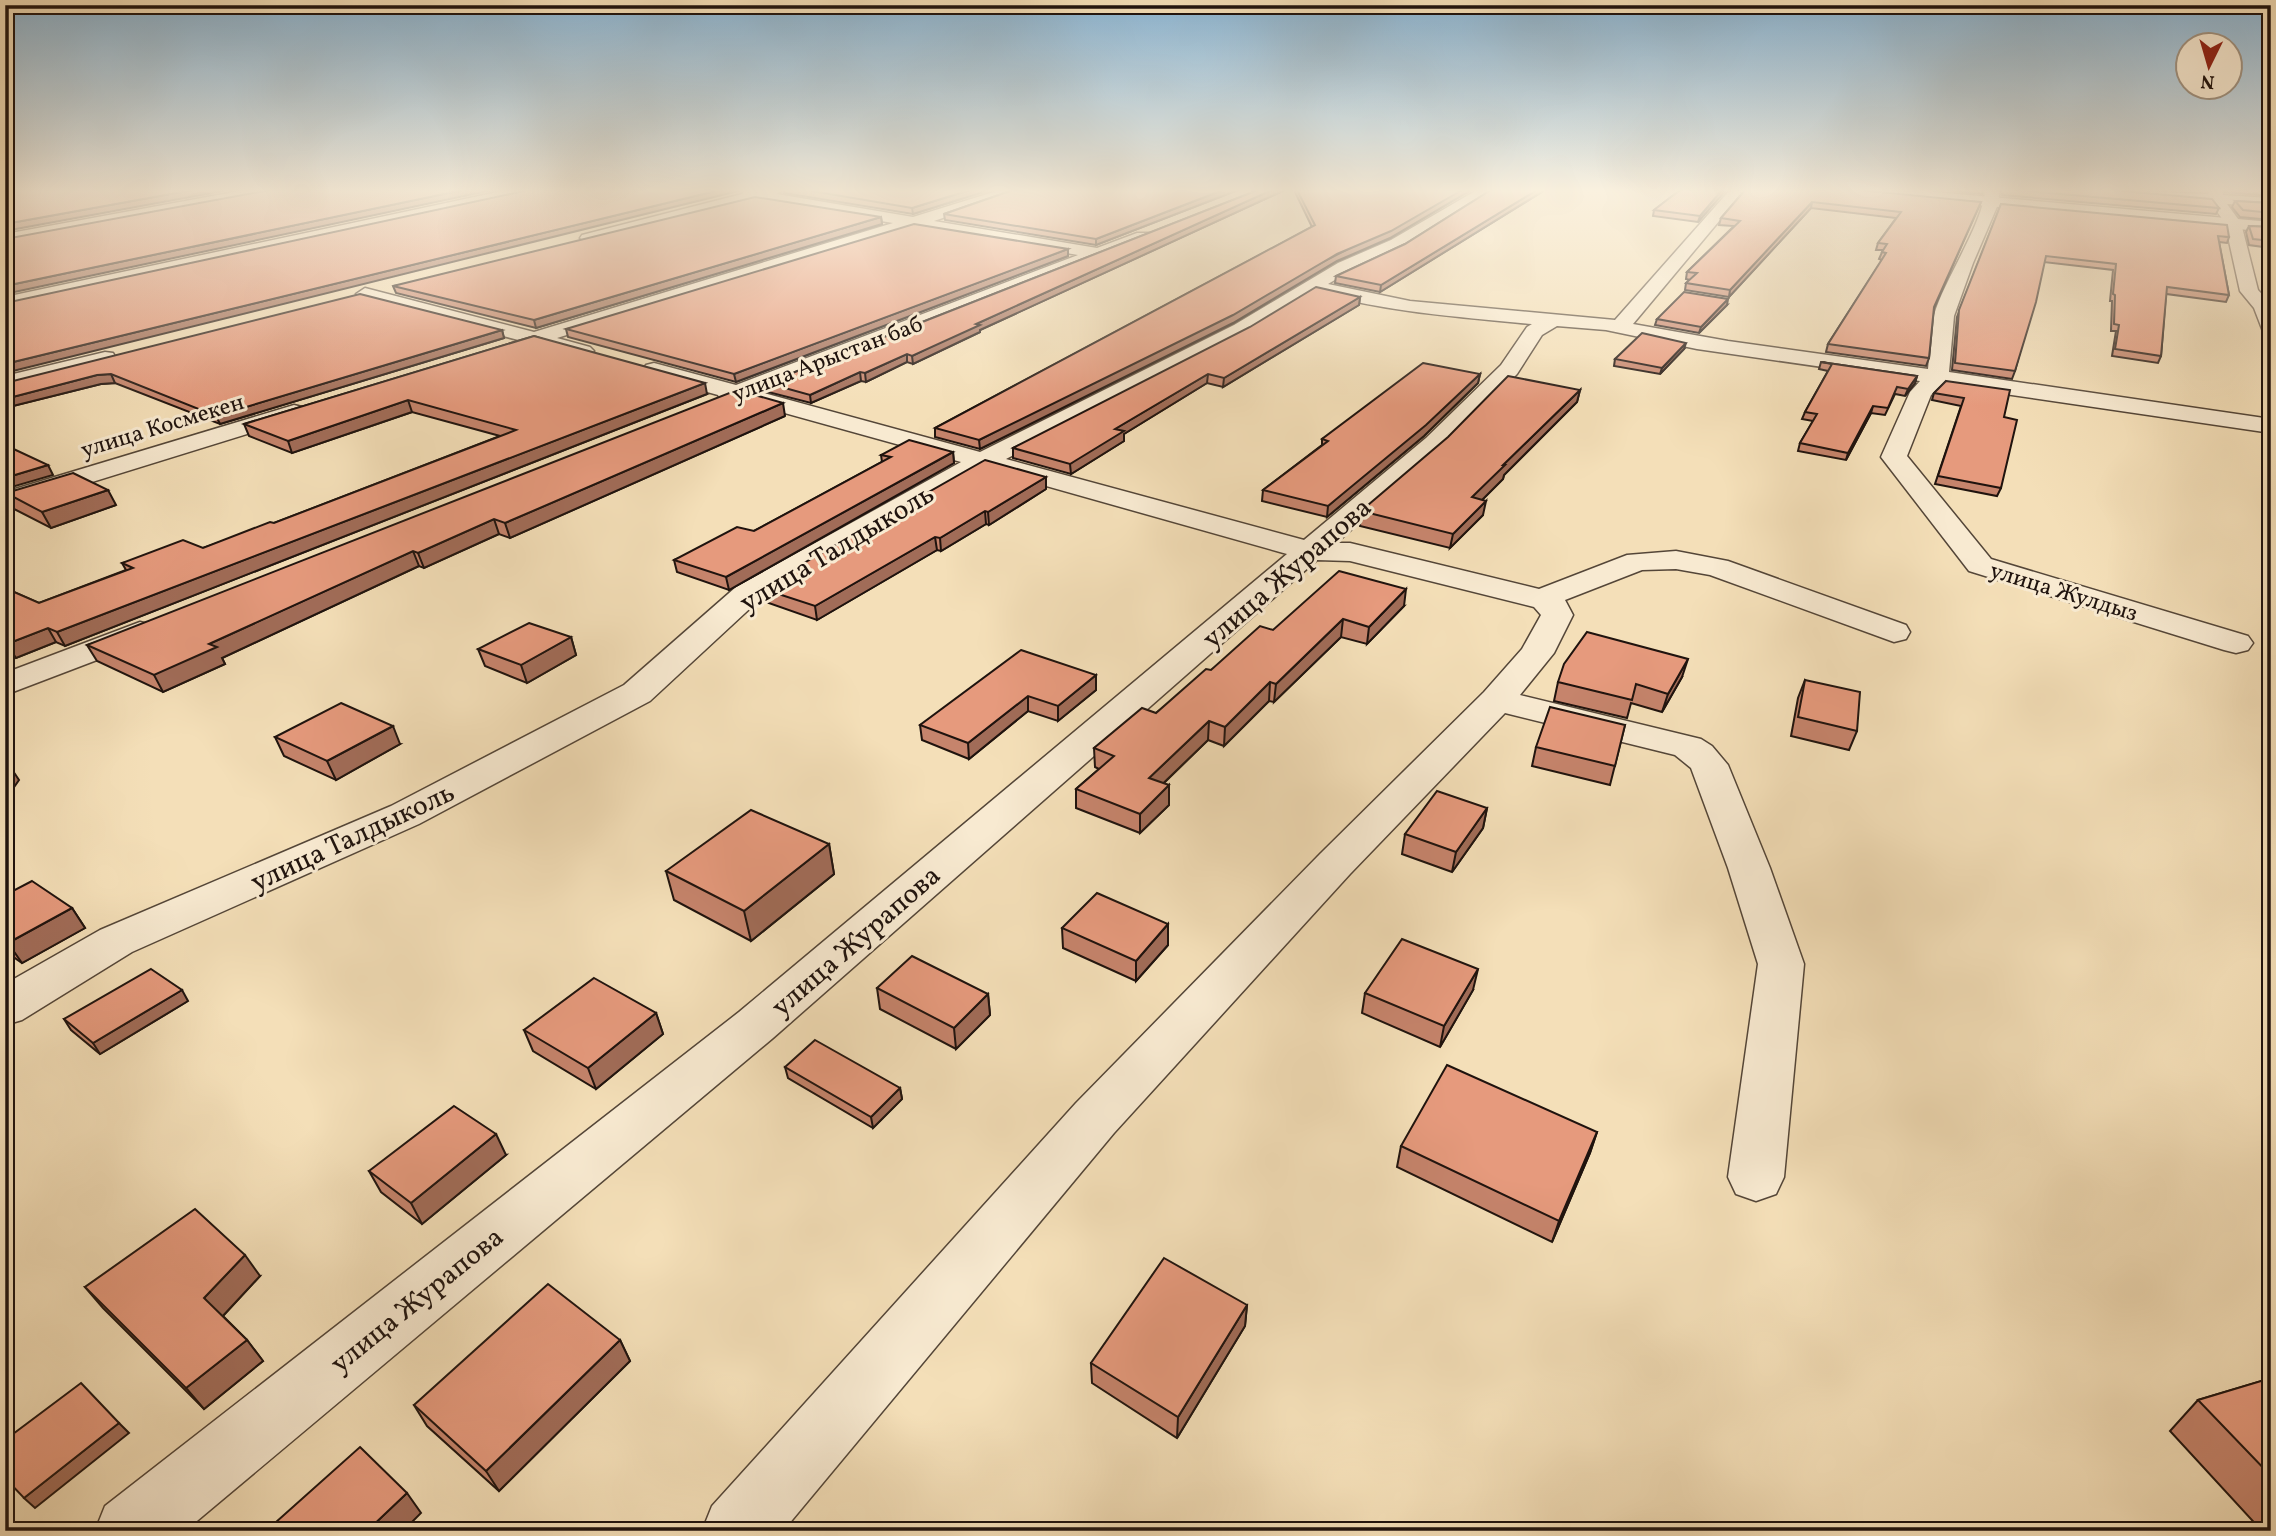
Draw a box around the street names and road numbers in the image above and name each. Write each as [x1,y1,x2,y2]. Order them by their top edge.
street label: улица Арыстан баб [728,309,928,411]
street label: улица Космекен [77,387,248,467]
street label: улица Талдыколь [732,475,942,623]
street label: улица Журапова [1194,489,1381,659]
street label: улица Жулдыз [1986,555,2141,631]
street label: улица Талдыколь [245,774,461,903]
street label: улица Журапова [763,857,950,1027]
street label: улица Журапова [322,1219,513,1383]

